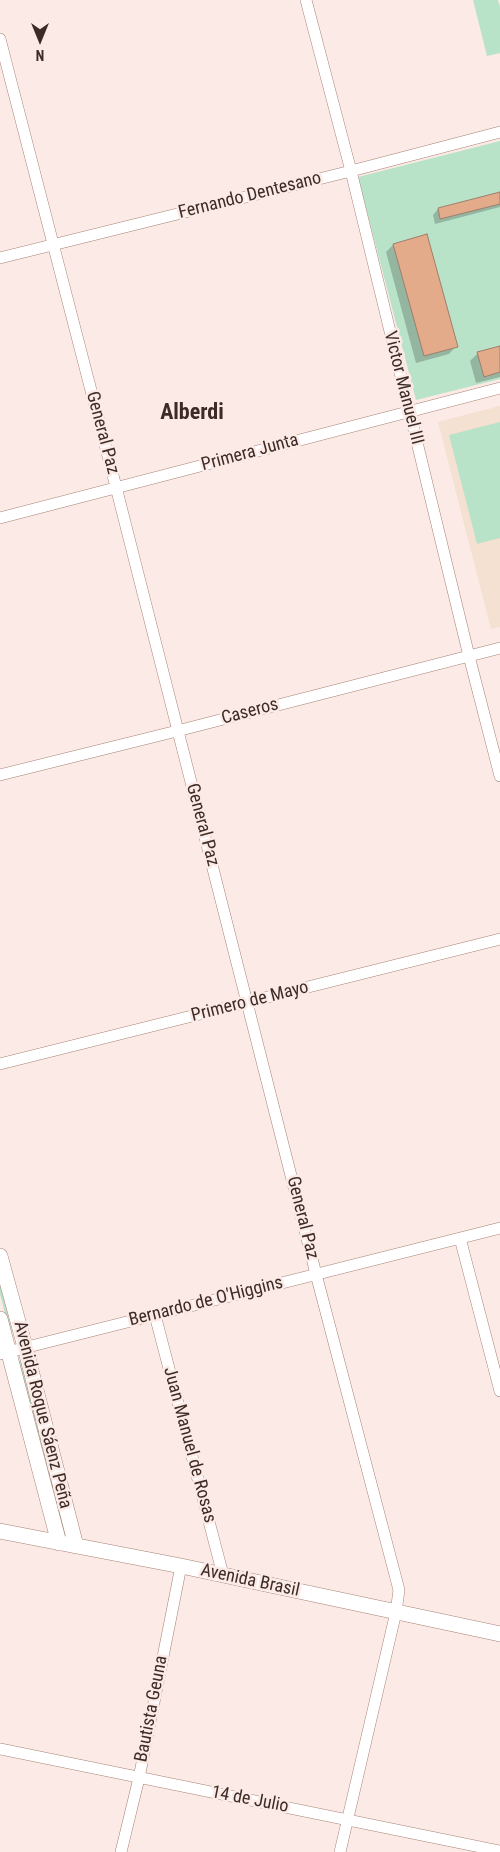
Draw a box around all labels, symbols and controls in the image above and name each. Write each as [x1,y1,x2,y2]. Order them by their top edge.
north arrow [15,15,65,65]
text: N [36,47,44,63]
street label: Fernando Dentesano [176,168,324,224]
street label: Victor Manuel III [378,329,428,447]
street label: General Paz [81,389,123,477]
district label: Alberdi [160,400,224,426]
street label: Primera Junta [199,430,301,476]
street label: Caseros [219,694,281,730]
street label: General Paz [181,781,223,869]
street label: Primero de Mayo [189,977,311,1027]
street label: General Paz [281,1174,323,1262]
street label: Bernardo de O'Higgins [127,1272,285,1332]
street label: Avenida Roque Sáenz Peña [8,1319,76,1511]
street label: Juan Manuel de Rosas [158,1365,220,1525]
street label: Avenida Brasil [199,1560,301,1602]
street label: Bautista Geuna [131,1654,173,1764]
street label: 14 de Julio [210,1782,290,1818]

